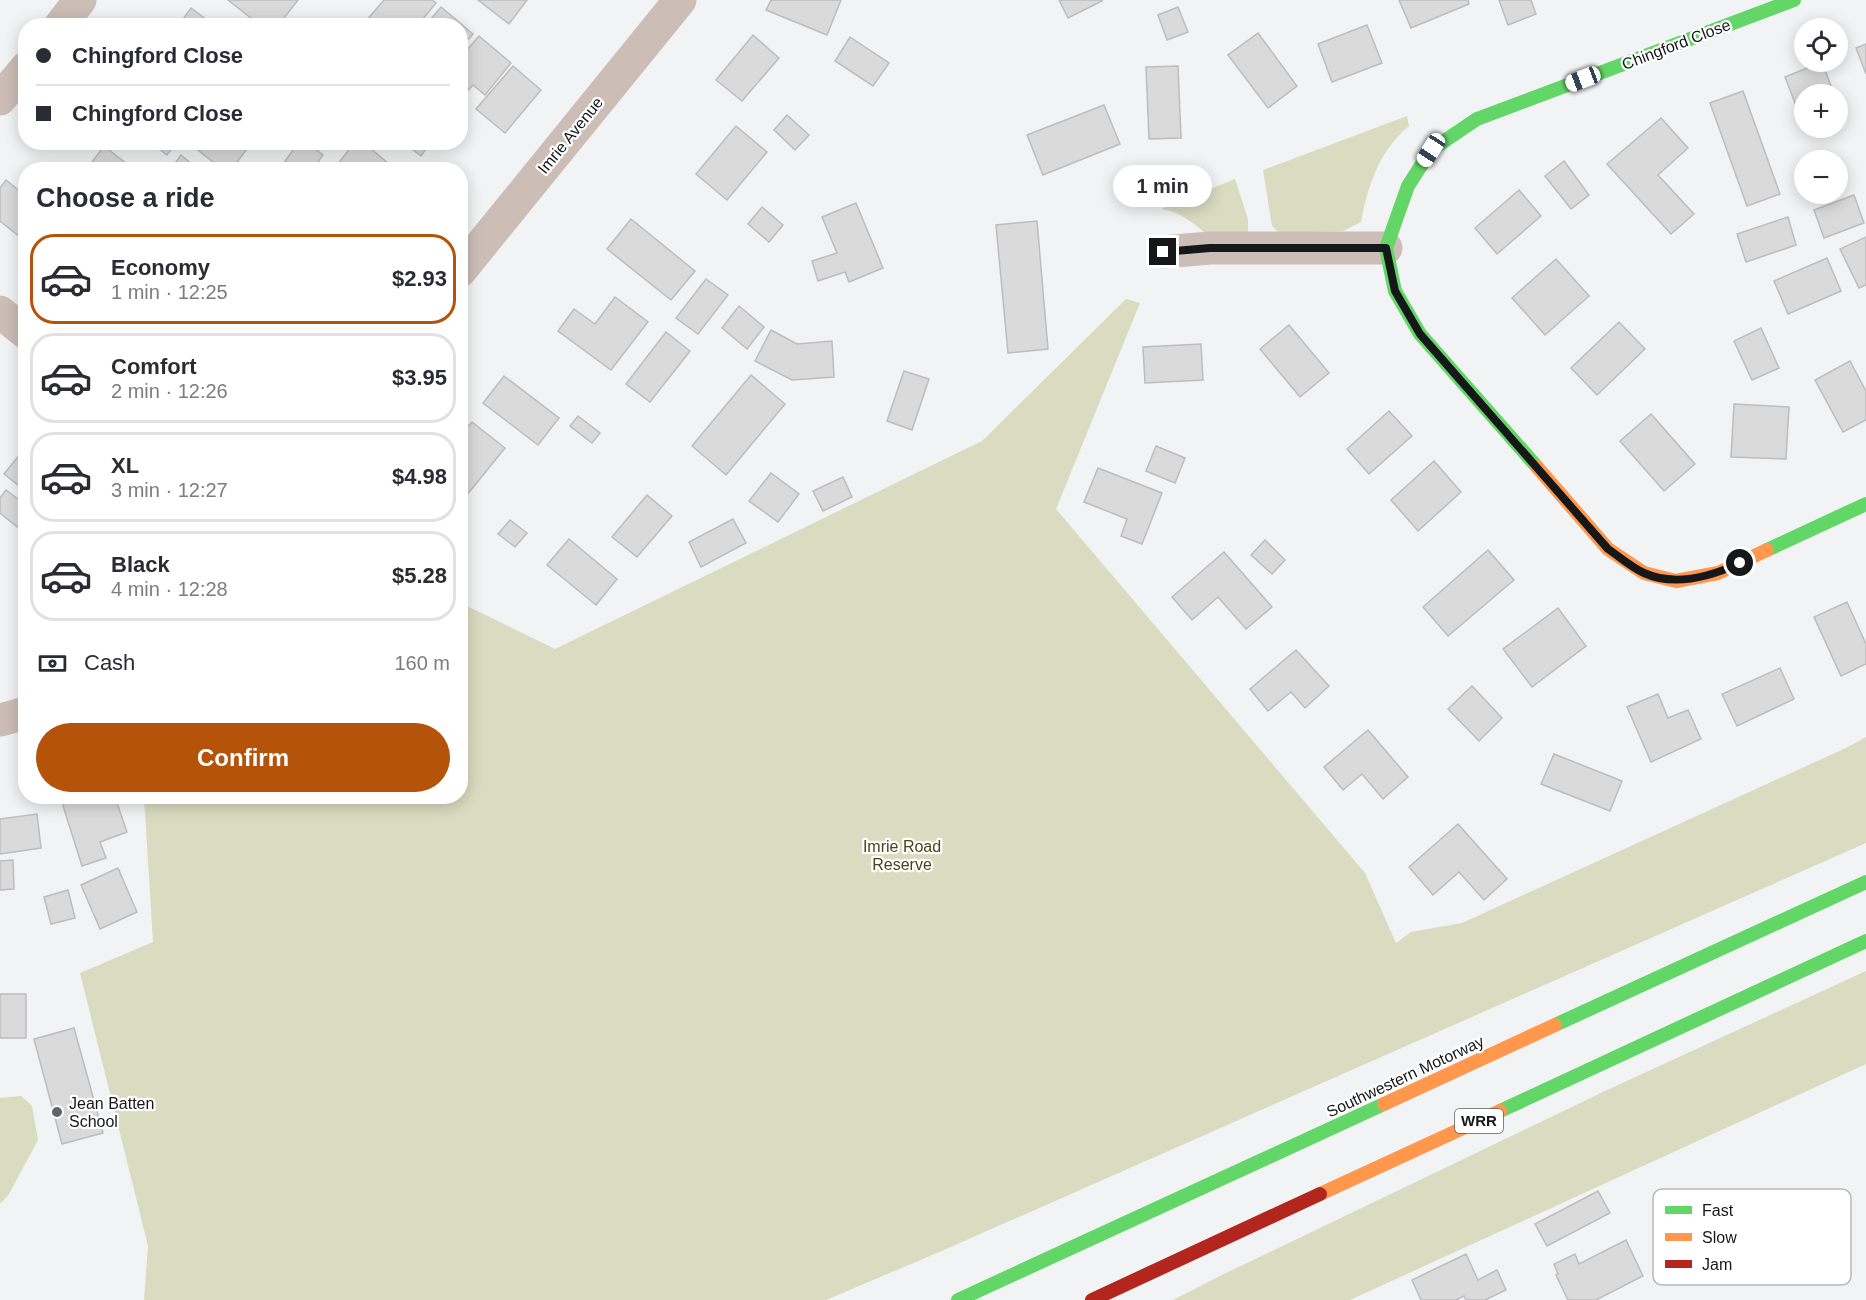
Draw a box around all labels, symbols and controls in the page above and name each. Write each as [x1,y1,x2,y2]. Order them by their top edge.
street label: Chingford Close [1620,16,1733,73]
map controls [1794,18,1848,204]
button: locate [1794,18,1848,72]
text: Chingford Close [72,43,243,68]
car [1563,64,1603,94]
button: + [1794,84,1848,138]
street label: Imrie Avenue [534,94,606,177]
text: Chingford Close [72,101,243,126]
car [1414,130,1448,170]
button: − [1794,150,1848,204]
callout: 1 min [1114,165,1212,207]
text: 1 min [1136,175,1189,197]
text: Choose a ride [36,183,215,213]
route end [1149,238,1176,265]
icon: car [39,252,93,306]
text: Economy [111,255,210,280]
text: $2.93 [392,266,447,291]
text: 1 min · 12:25 [111,281,228,303]
icon: car [39,351,93,405]
text: Comfort [111,354,197,379]
text: $3.95 [392,365,447,390]
text: 2 min · 12:26 [111,380,228,402]
icon: car [39,450,93,504]
text: XL [111,453,139,478]
text: $4.98 [392,464,447,489]
text: 3 min · 12:27 [111,479,228,501]
icon: car [39,549,93,603]
route start [1726,549,1753,576]
text: Black [111,552,170,577]
text: $5.28 [392,563,447,588]
text: 4 min · 12:28 [111,578,228,600]
icon: cash [36,647,69,680]
text: Cash [84,650,135,675]
text: 160 m [394,652,450,674]
button: Confirm [36,723,450,792]
park label: Imrie Road Reserve [863,838,941,873]
street label: Southwestern Motorway [1324,1032,1487,1120]
place label: Jean Batten School [69,1095,154,1130]
marker: Jean Batten School [50,1105,64,1119]
road number: WRR [1455,1109,1503,1133]
legend [1653,1189,1851,1285]
text: Fast [1702,1202,1734,1219]
text: Slow [1702,1229,1737,1246]
text: Jam [1702,1256,1732,1273]

